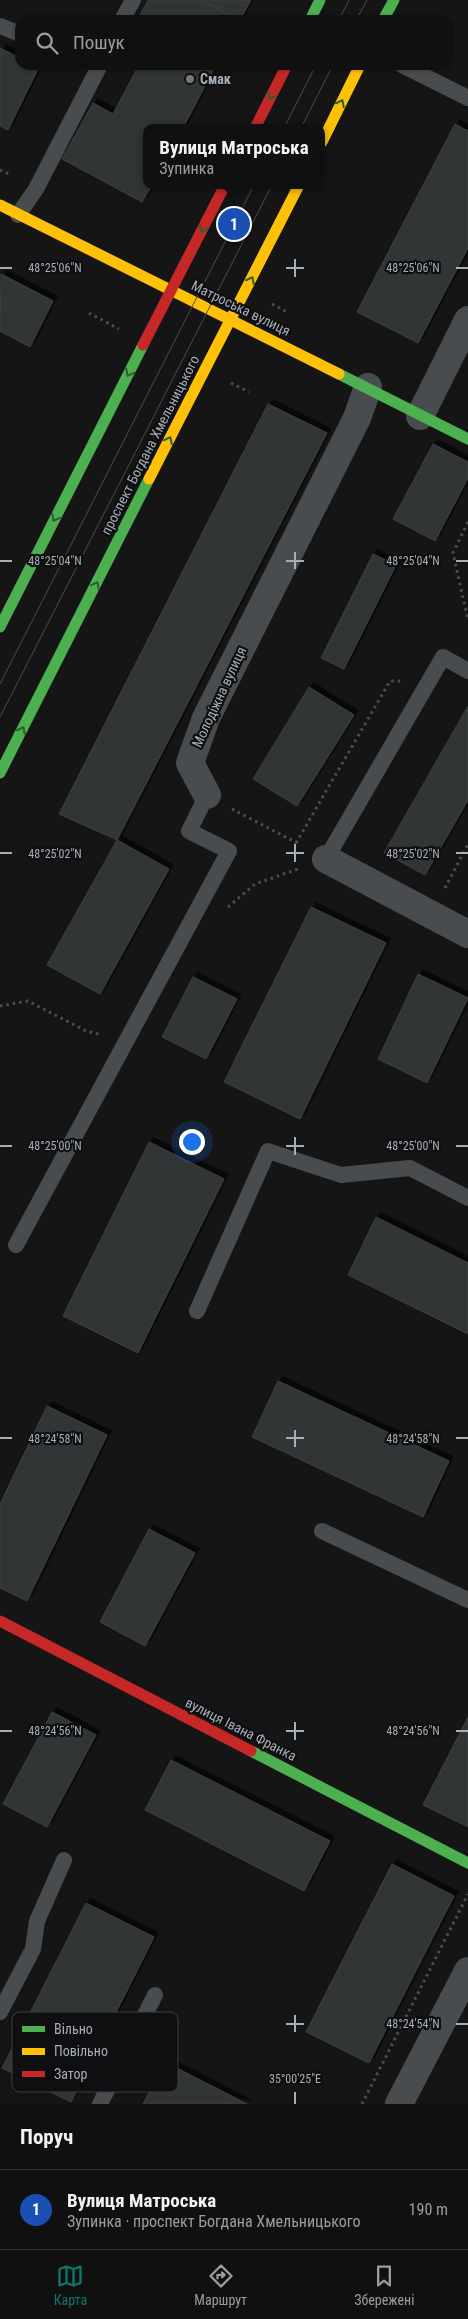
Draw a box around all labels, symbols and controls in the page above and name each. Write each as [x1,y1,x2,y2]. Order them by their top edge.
search box [15,15,453,70]
icon: search [33,29,61,57]
text: Пошук [73,31,125,54]
place label: Смак [200,71,231,87]
marker: Смак [184,73,196,85]
one-way arrow [267,91,277,100]
one-way arrow [335,99,345,108]
popup [143,124,325,189]
text: Вулиця Матроська [159,136,309,159]
text: Зупинка [159,159,214,178]
pin: 1 [218,205,250,243]
one-way arrow [199,223,209,232]
text: 48°25'06"N [28,261,82,275]
text: 48°25'06"N [386,261,440,275]
one-way arrow [245,276,255,285]
street label: Матроська вулиця [189,277,293,339]
street label: проспект Богдана Хмельницького [98,353,202,537]
one-way arrow [125,368,135,377]
one-way arrow [163,436,173,445]
one-way arrow [51,513,61,522]
text: 48°25'04"N [28,554,82,568]
text: 48°25'04"N [386,554,440,568]
one-way arrow [90,581,100,590]
street label: Молодіжна вулиця [189,644,249,750]
one-way arrow [16,726,26,735]
text: 48°25'02"N [28,847,82,861]
text: 48°25'02"N [386,847,440,861]
your location [179,1129,205,1155]
text: 48°25'00"N [28,1139,82,1153]
text: 48°25'00"N [386,1139,440,1153]
text: 48°24'58"N [28,1432,82,1446]
text: 48°24'58"N [386,1432,440,1446]
street label: вулиця Івана Франка [183,1694,299,1764]
text: 48°24'56"N [28,1724,82,1738]
text: 48°24'56"N [386,1724,440,1738]
legend [12,2012,178,2092]
text: 48°24'54"N [386,2017,440,2031]
text: Вільно [54,2021,93,2037]
text: Повільно [54,2043,108,2059]
text: Затор [54,2066,88,2082]
text: 35°00'25"E [269,2072,321,2086]
text: Поруч [20,2125,73,2149]
text: Вулиця Матроська [67,2189,216,2212]
text: 1 [32,2200,40,2219]
text: 190 m [409,2200,448,2219]
text: Зупинка · проспект Богдана Хмельницького [67,2212,361,2231]
tab: Карта [54,2262,87,2308]
tab: Маршрут [194,2262,247,2308]
tab: Збережені [354,2262,414,2308]

